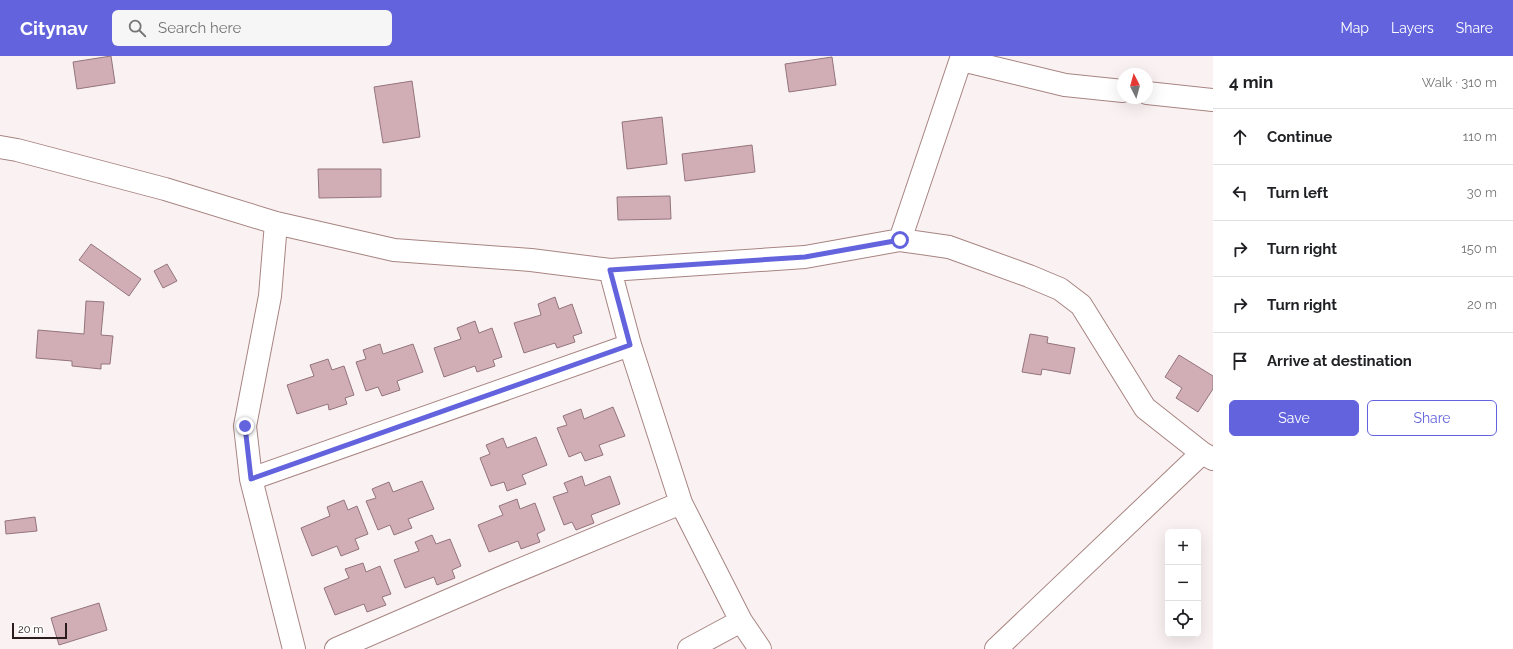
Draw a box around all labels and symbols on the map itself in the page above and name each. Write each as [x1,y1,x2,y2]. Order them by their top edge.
north arrow [1117,68,1153,104]
route start [891,231,909,249]
route end [236,417,254,435]
scale bar [12,621,67,640]

